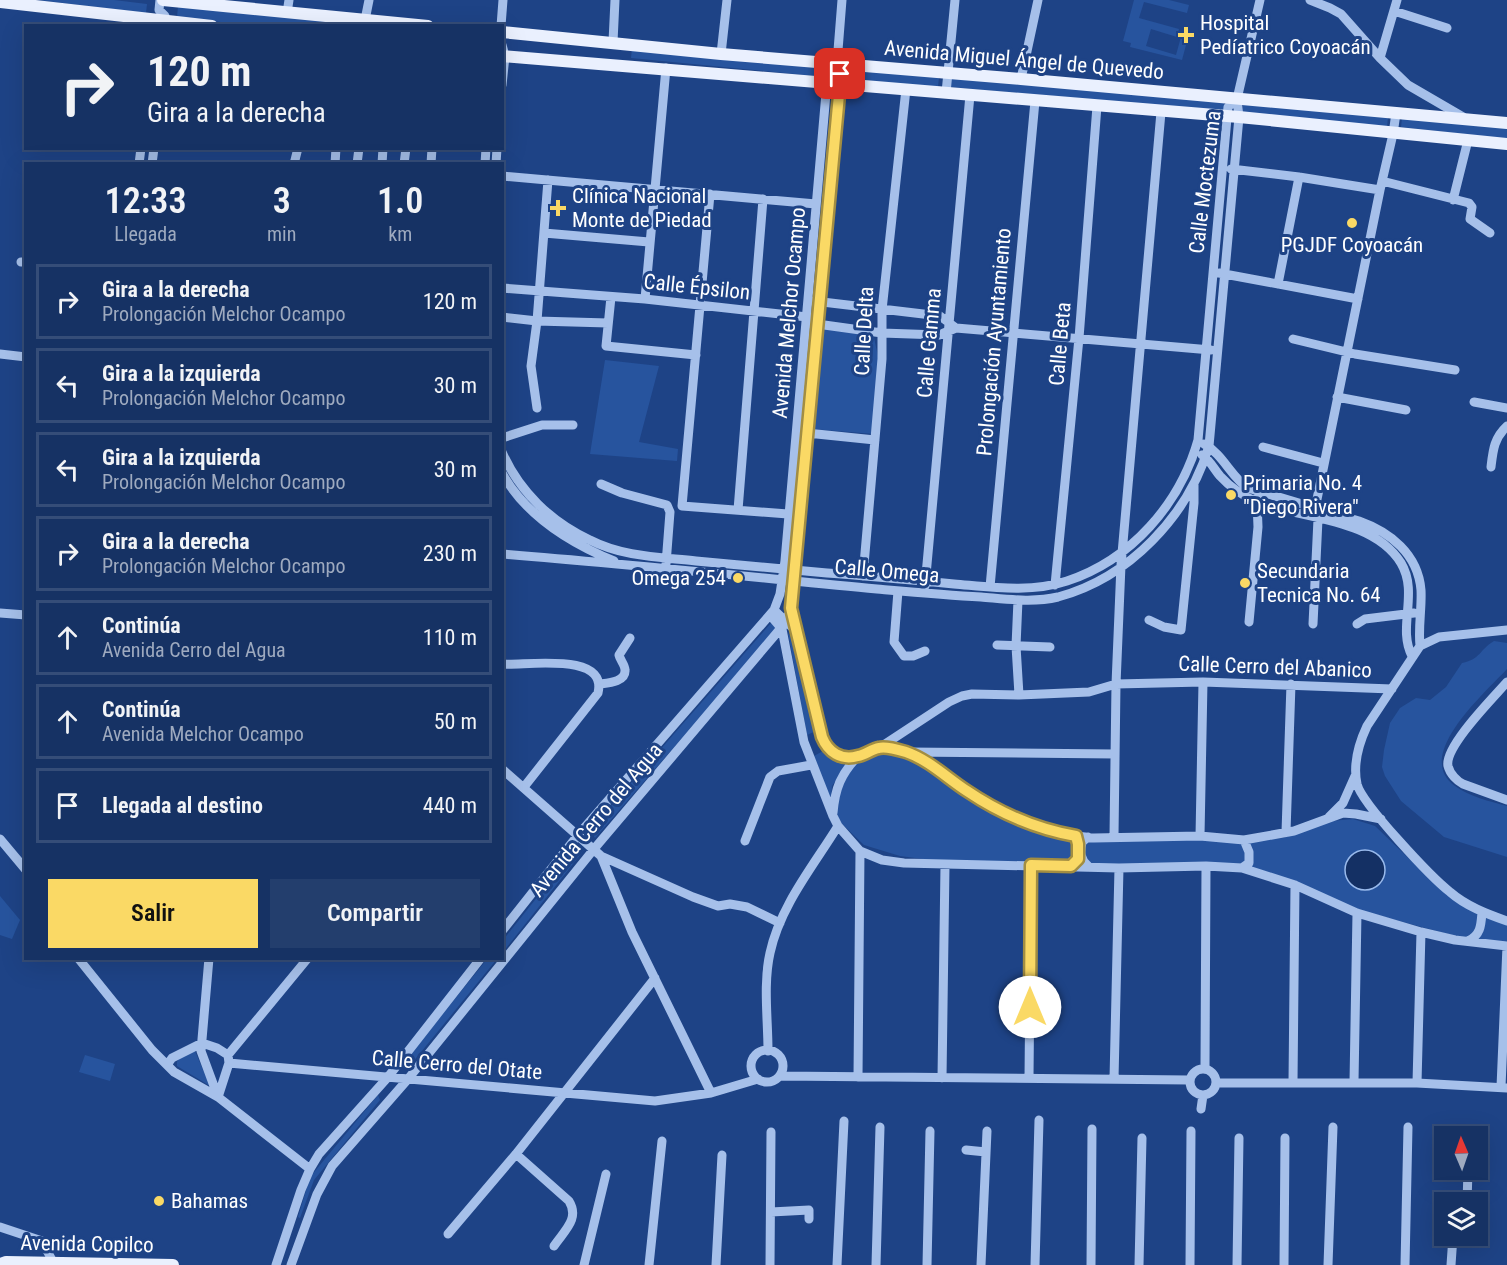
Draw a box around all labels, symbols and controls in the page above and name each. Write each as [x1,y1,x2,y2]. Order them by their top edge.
place label: Hospital Pedíatrico Coyoacán [1200,11,1371,59]
marker: Hospital Pedíatrico Coyoacán [1177,26,1195,44]
street label: Avenida Miguel Ángel de Quevedo [883,36,1165,84]
text: 120 m [147,47,252,96]
icon: right [48,48,126,126]
pin [814,48,865,99]
icon: arrive [823,57,856,90]
text: Gira a la derecha [147,97,326,129]
street label: Calle Moctezuma [1184,109,1226,255]
text: 12:33 [105,180,187,222]
text: 3 [273,180,291,222]
text: 1.0 [377,180,423,222]
place label: Clínica Nacional Monte de Piedad [572,184,712,232]
marker: Clínica Nacional Monte de Piedad [549,199,567,217]
street label: Avenida Melchor Ocampo [768,206,810,420]
marker: PGJDF Coyoacán [1345,216,1359,230]
text: Llegada [114,222,177,246]
text: min [267,222,296,246]
text: km [388,222,412,246]
street label: Prolongación Ayuntamiento [972,227,1016,457]
place label: PGJDF Coyoacán [1281,233,1423,257]
street label: Calle Épsilon [643,269,751,305]
text: Gira a la derecha [102,277,250,302]
icon: right [51,285,84,318]
street label: Calle Delta [850,286,878,376]
street label: Calle Gamma [912,287,946,399]
text: 120 m [423,289,477,314]
street label: Calle Beta [1044,301,1076,387]
text: Prolongación Melchor Ocampo [102,302,345,326]
text: Gira a la izquierda [102,361,261,386]
icon: left [51,369,84,402]
text: 30 m [434,373,477,398]
text: Prolongación Melchor Ocampo [102,386,345,410]
text: Gira a la izquierda [102,445,261,470]
icon: left [51,453,84,486]
text: 30 m [434,457,477,482]
text: Prolongación Melchor Ocampo [102,470,345,494]
place label: Primaria No. 4 "Diego Rivera" [1243,471,1362,519]
marker: Primaria No. 4 "Diego Rivera" [1224,488,1238,502]
text: Gira a la derecha [102,529,250,554]
icon: right [51,537,84,570]
text: 230 m [423,541,477,566]
text: Prolongación Melchor Ocampo [102,554,345,578]
street label: Calle Omega [834,554,940,588]
place label: Secundaria Tecnica No. 64 [1257,559,1381,607]
place label: Omega 254 [631,566,726,590]
marker: Omega 254 [731,571,745,585]
marker: Secundaria Tecnica No. 64 [1238,576,1252,590]
text: Continúa [102,613,181,638]
icon: ahead [51,621,84,654]
text: 110 m [423,625,477,650]
text: Avenida Cerro del Agua [102,638,286,662]
street label: Calle Cerro del Abanico [1178,652,1372,682]
text: Continúa [102,697,181,722]
icon: ahead [51,705,84,738]
text: 50 m [434,709,477,734]
text: Avenida Melchor Ocampo [102,722,304,746]
street label: Avenida Cerro del Agua [525,738,667,902]
icon: arrive [51,789,84,822]
text: Llegada al destino [102,793,263,818]
text: 440 m [423,793,477,818]
button: Salir [48,879,258,948]
button: Compartir [270,879,480,948]
position arrow [998,975,1062,1039]
street label: Calle Cerro del Otate [371,1046,543,1084]
north arrow [1434,1126,1488,1180]
map controls [1434,1126,1488,1246]
place label: Bahamas [171,1189,248,1213]
button: layers [1434,1192,1488,1246]
marker: Bahamas [152,1194,166,1208]
street label: Avenida Copilco [20,1231,154,1257]

